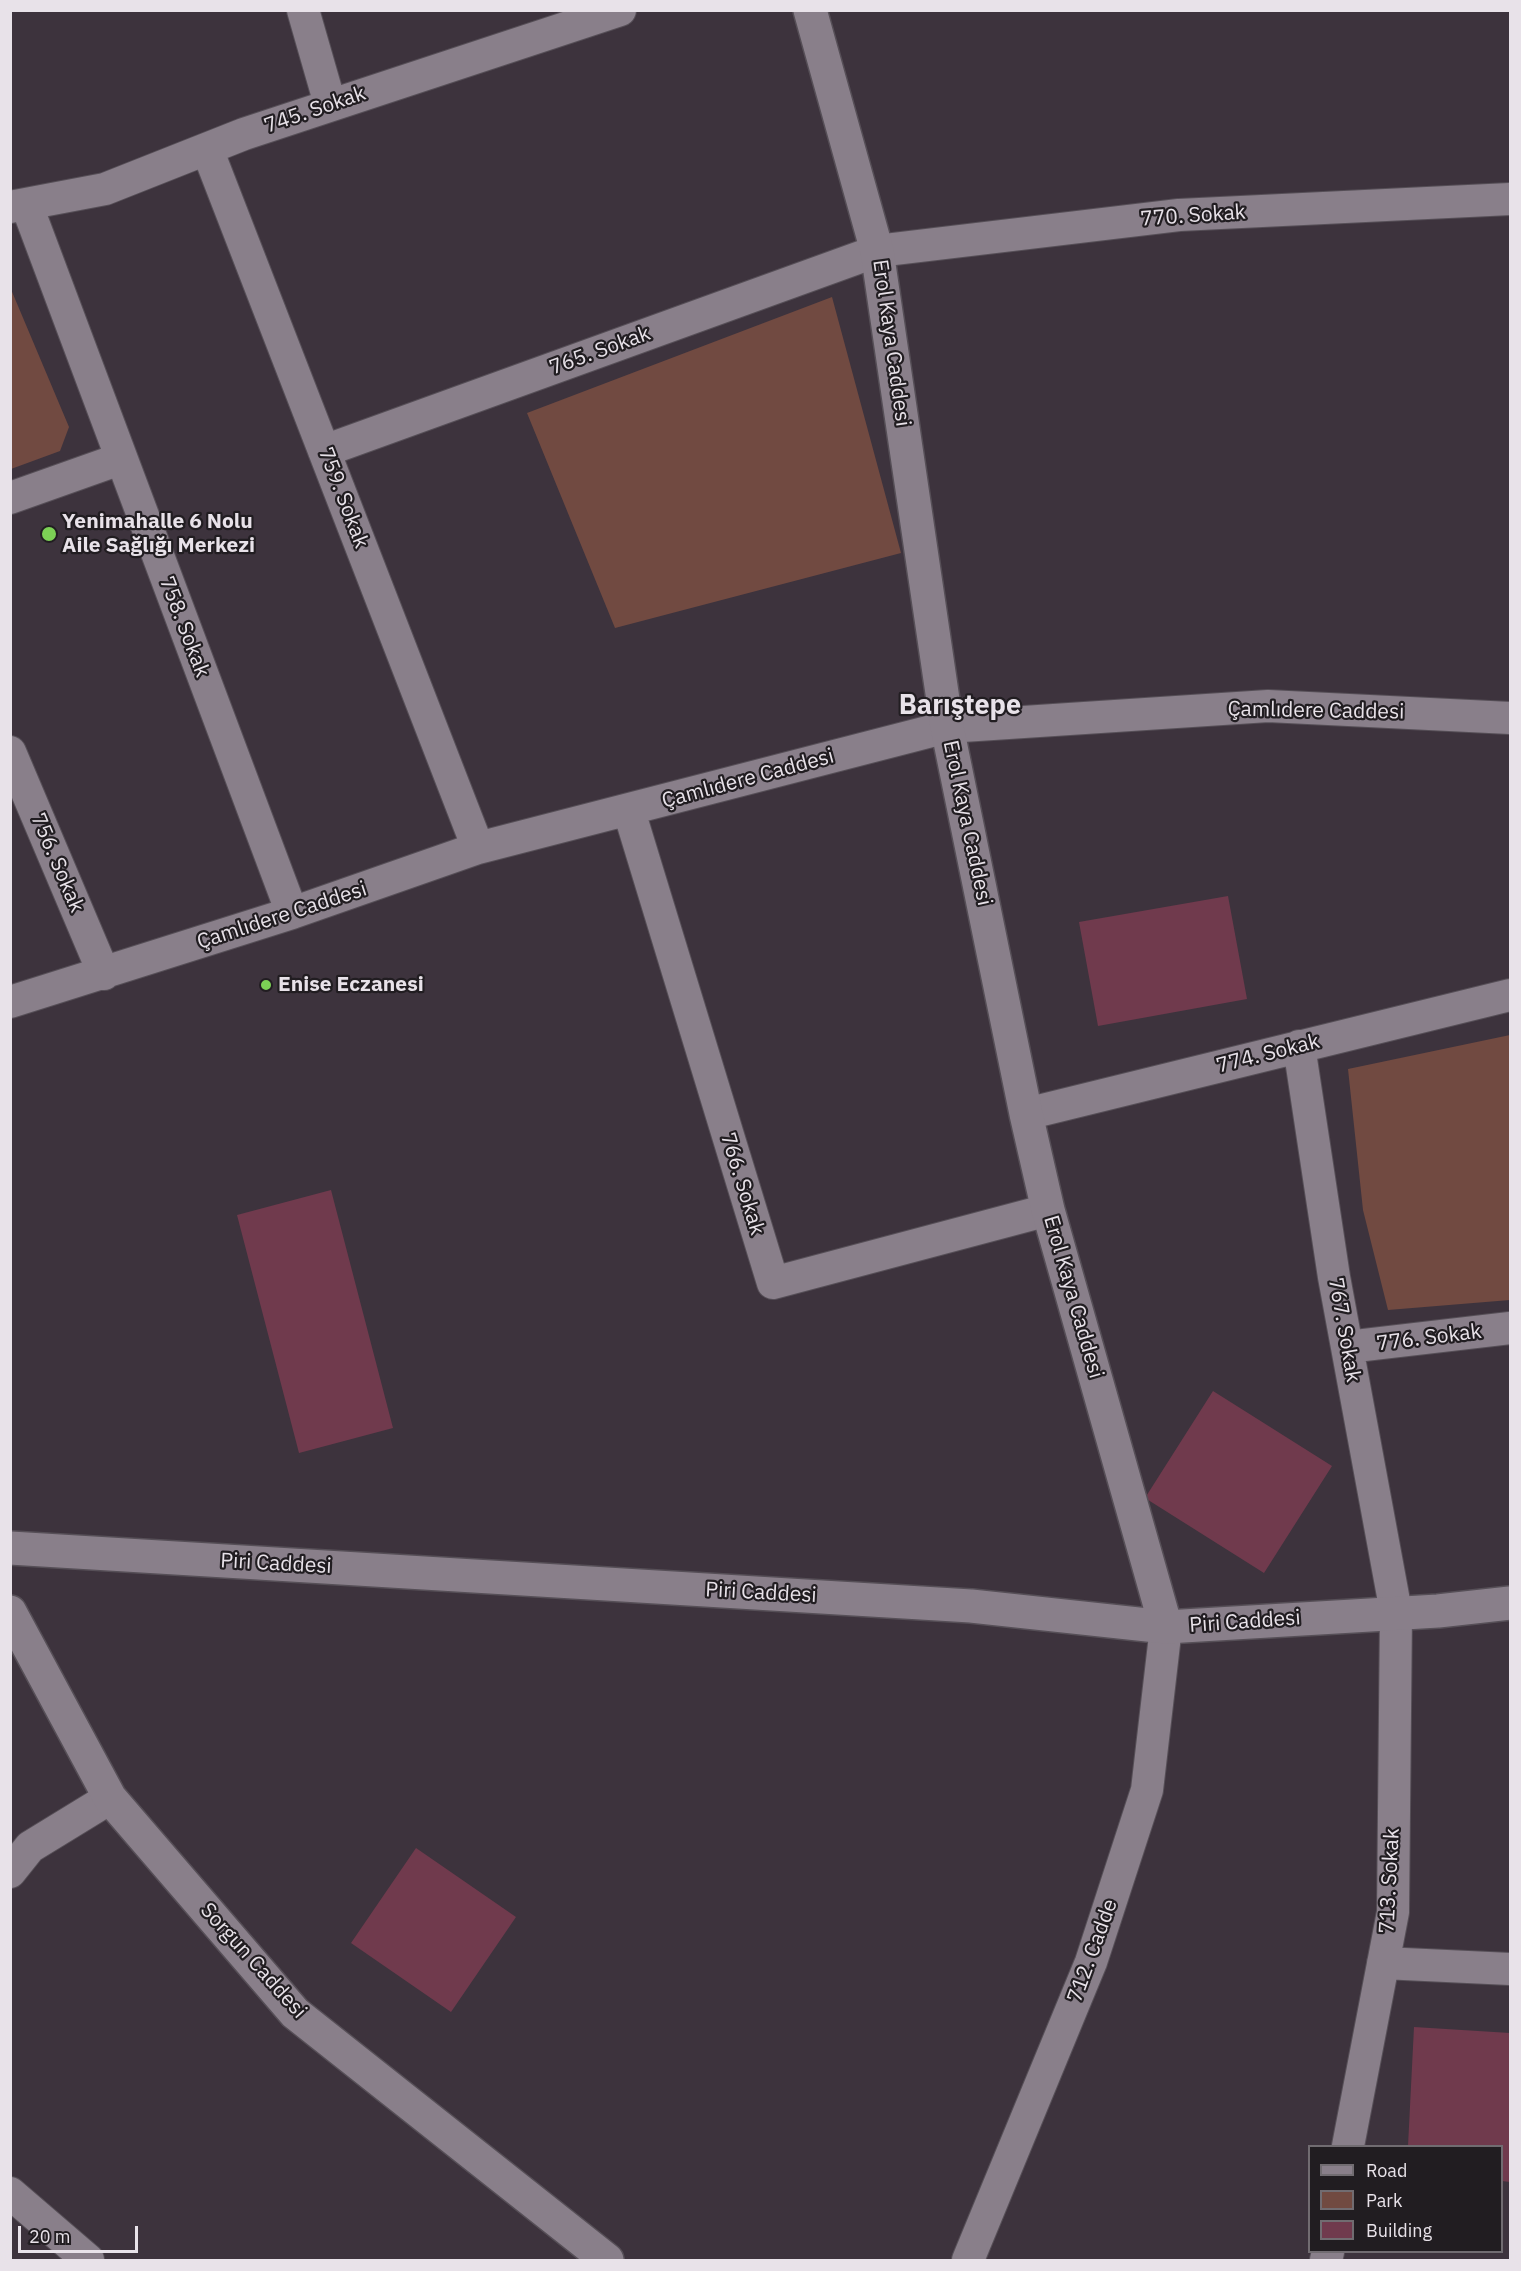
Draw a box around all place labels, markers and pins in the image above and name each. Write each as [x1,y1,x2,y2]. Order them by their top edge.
place label: Yenimahalle 6 Nolu Aile Sağlığı Merkezi [62,509,255,559]
marker: Yenimahalle 6 Nolu Aile Sağlığı Merkezi [40,525,58,543]
place label: Enise Eczanesi [278,972,424,998]
marker: Enise Eczanesi [259,978,273,992]

